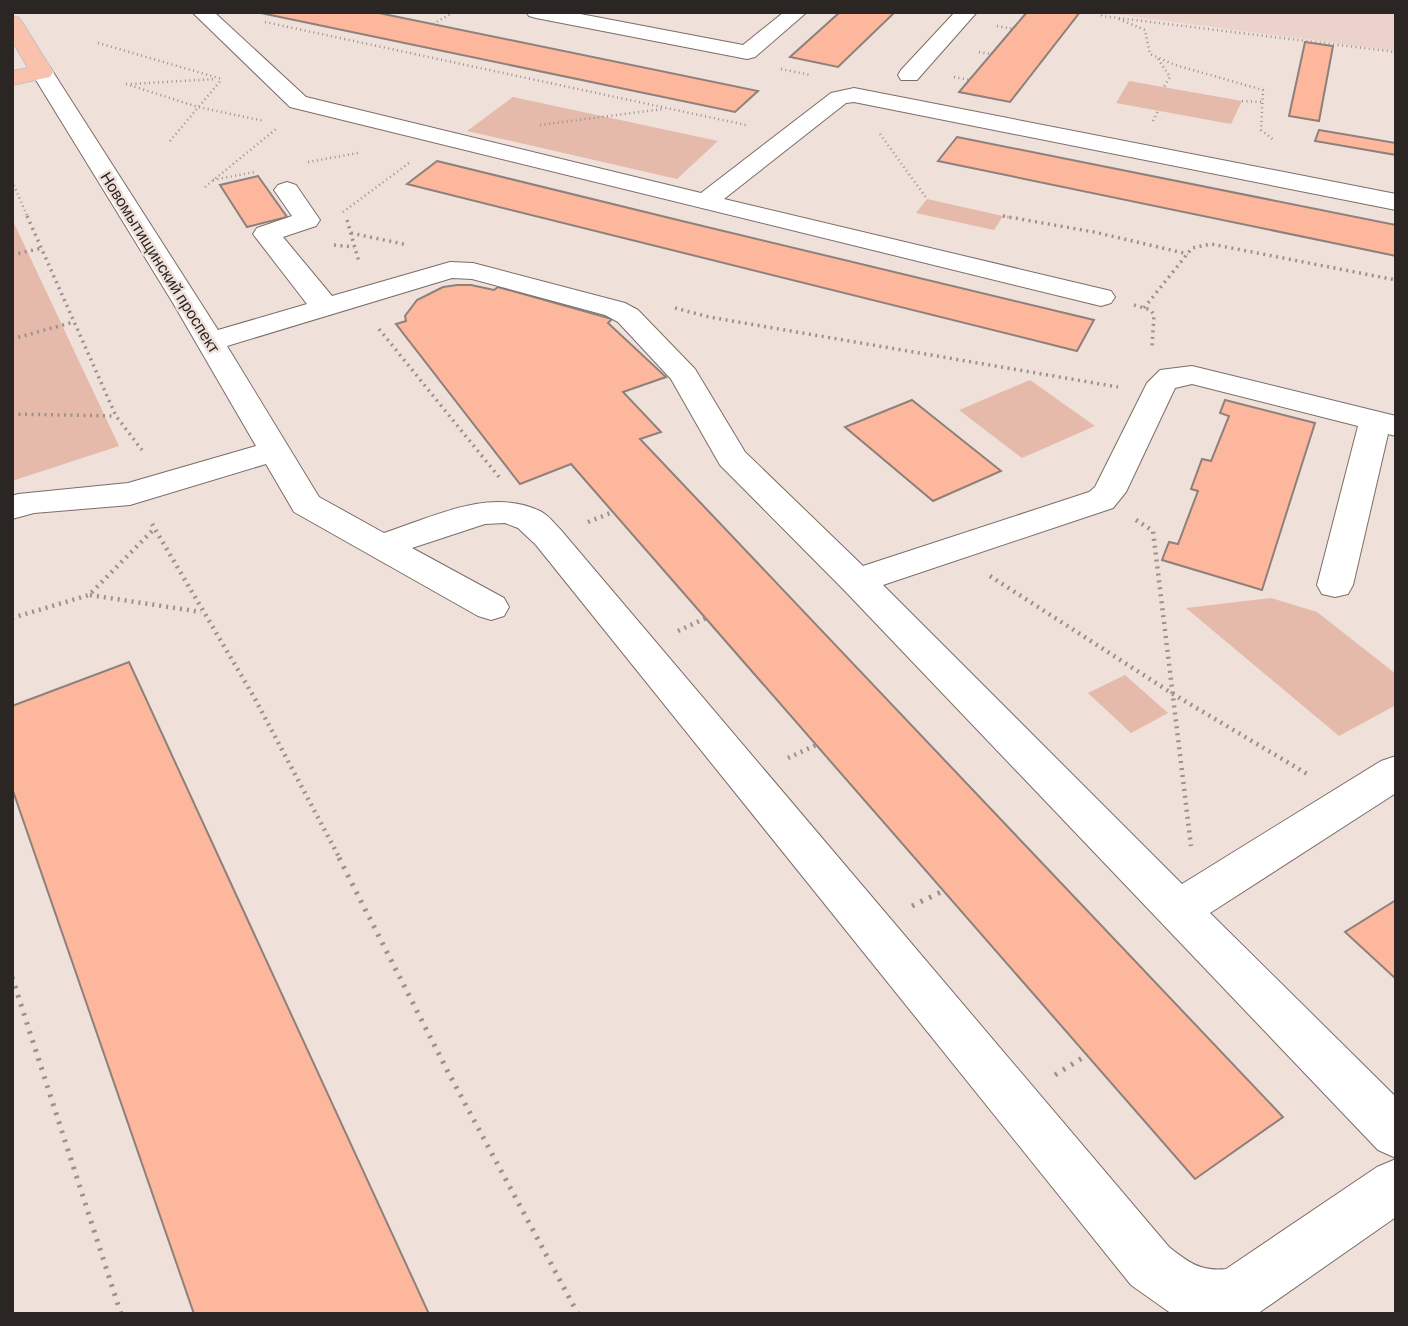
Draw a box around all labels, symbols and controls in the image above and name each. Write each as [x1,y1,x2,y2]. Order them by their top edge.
street label: Новомытищинский проспект [97,168,225,357]

